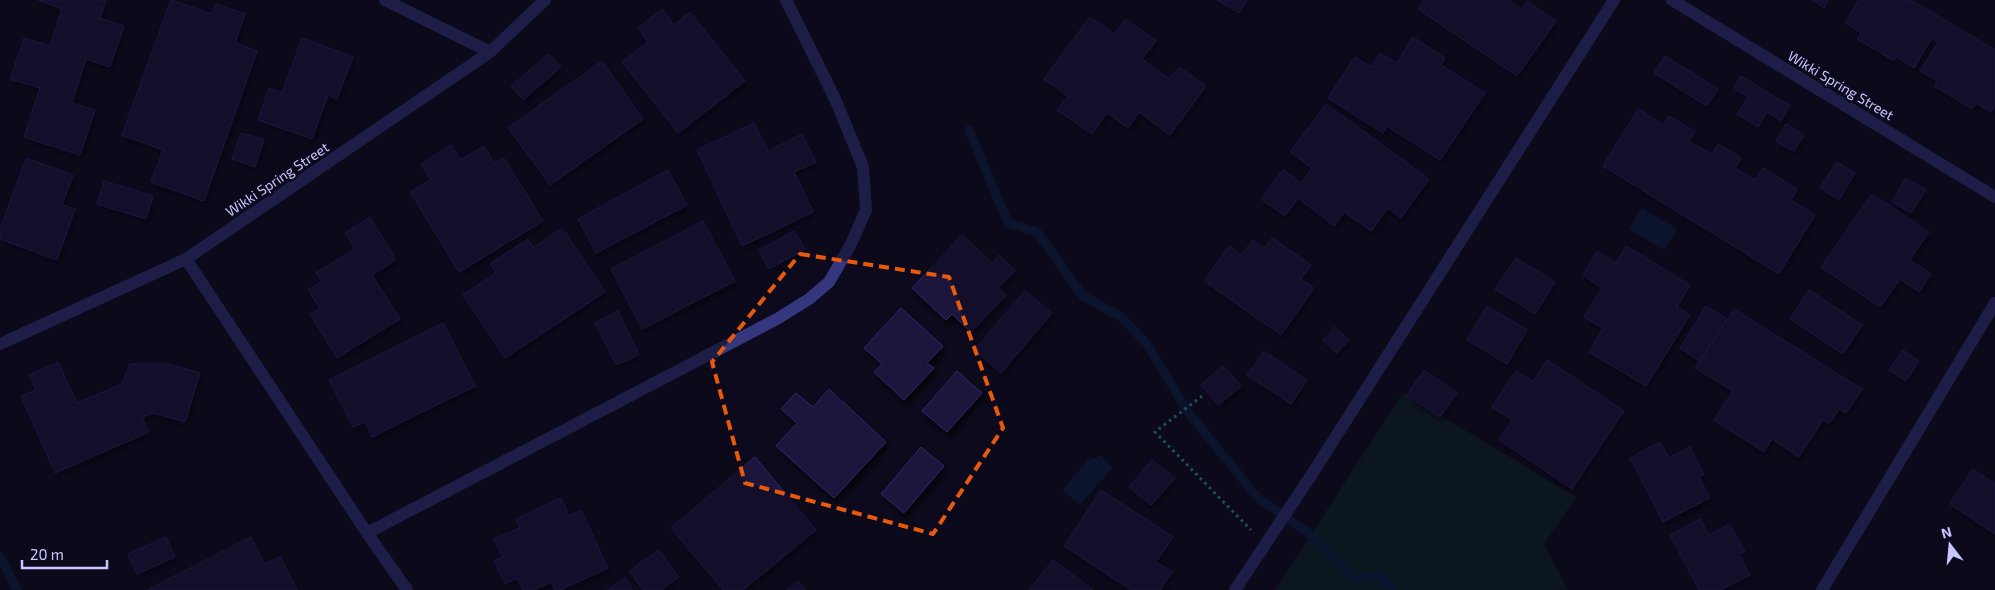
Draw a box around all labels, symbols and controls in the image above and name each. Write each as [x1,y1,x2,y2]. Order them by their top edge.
street label: Wikki Spring Street [1785,47,1897,123]
street label: Wikki Spring Street [222,138,332,220]
north arrow [1925,520,1975,570]
text: N [1939,522,1953,542]
scale bar [22,538,108,570]
text: 20 m [30,545,64,563]

